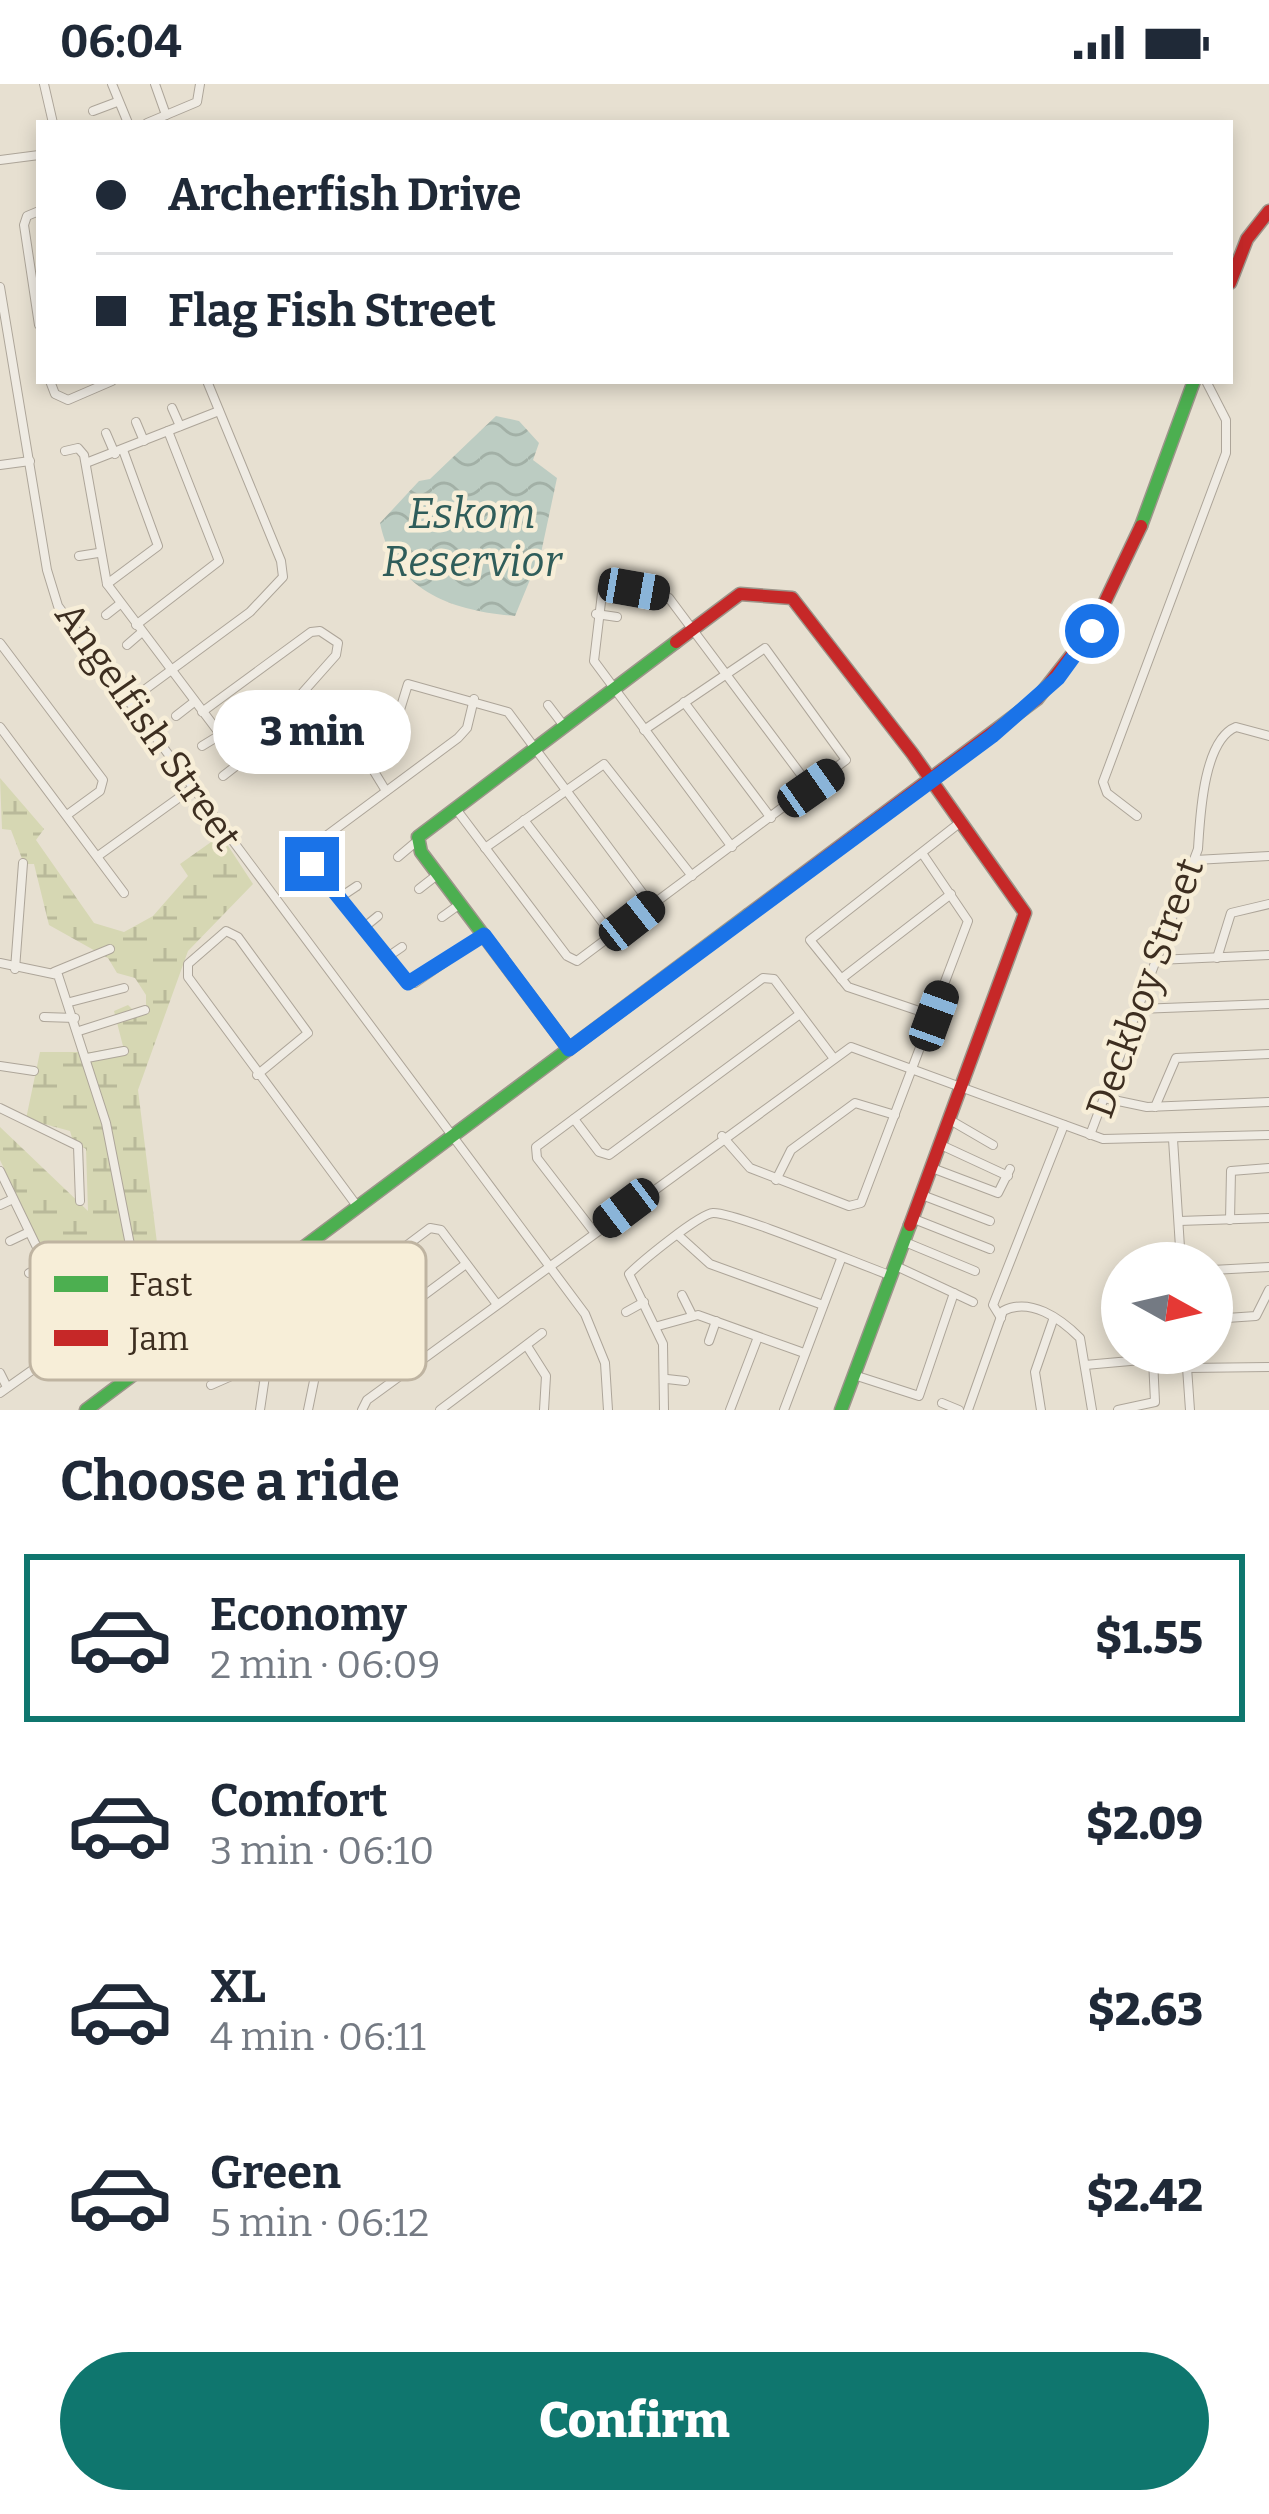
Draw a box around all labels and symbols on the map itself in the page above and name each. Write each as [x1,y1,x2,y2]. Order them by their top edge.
water label: Eskom Reservior [382,489,564,587]
car [595,565,673,613]
street label: Angelfish Street [45,593,251,859]
route start [1065,604,1119,658]
callout: 3 min [213,690,411,774]
car [771,753,851,823]
route end [285,837,339,891]
street label: Deckboy Street [1077,852,1213,1124]
car [593,885,671,957]
car [905,976,963,1056]
car [586,1172,666,1244]
legend [30,1242,426,1380]
north arrow [1101,1242,1233,1374]
text: Fast [129,1265,192,1305]
text: Jam [128,1319,189,1359]

